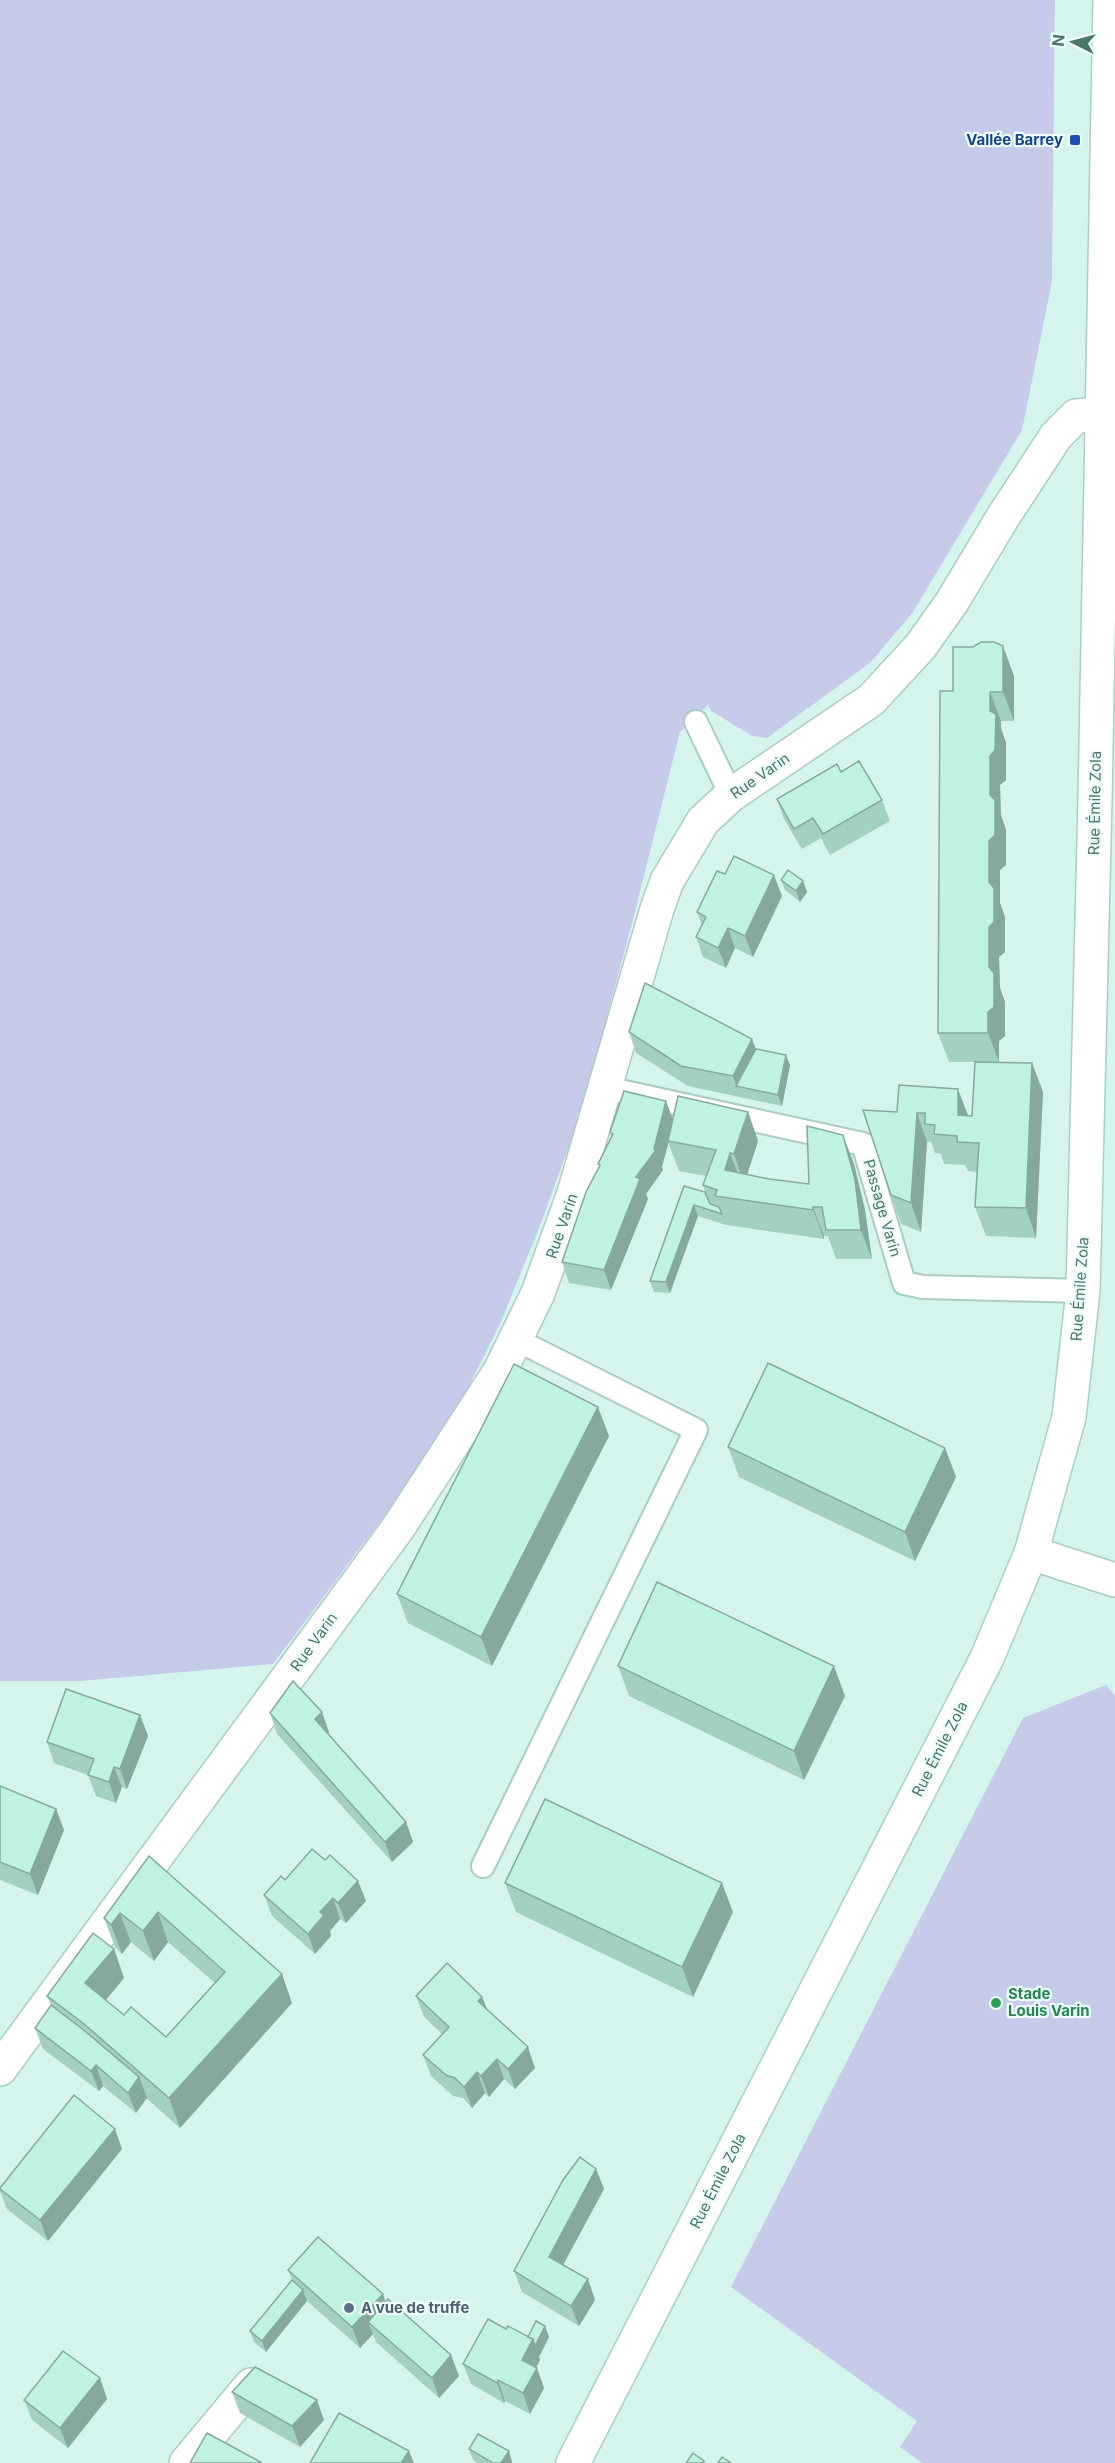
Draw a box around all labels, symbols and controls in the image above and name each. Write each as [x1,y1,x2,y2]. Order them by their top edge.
north arrow [1043,12,1103,72]
text: N [1047,33,1069,48]
place label: Vallée Barrey [966,130,1063,149]
marker: Vallée Barrey [1068,133,1082,147]
street label: Rue Varin [726,748,793,803]
street label: Rue Émile Zola [1084,751,1105,855]
street label: Passage Varin [859,1157,906,1259]
street label: Rue Varin [541,1191,582,1261]
street label: Rue Émile Zola [1066,1236,1093,1342]
street label: Rue Varin [286,1609,341,1675]
street label: Rue Émile Zola [907,1698,972,1800]
place label: Stade Louis Varin [1008,1984,1090,2020]
marker: Stade Louis Varin [989,1996,1003,2010]
street label: Rue Émile Zola [685,2130,750,2232]
place label: A vue de truffe [361,2298,469,2317]
marker: A vue de truffe [342,2301,356,2315]

